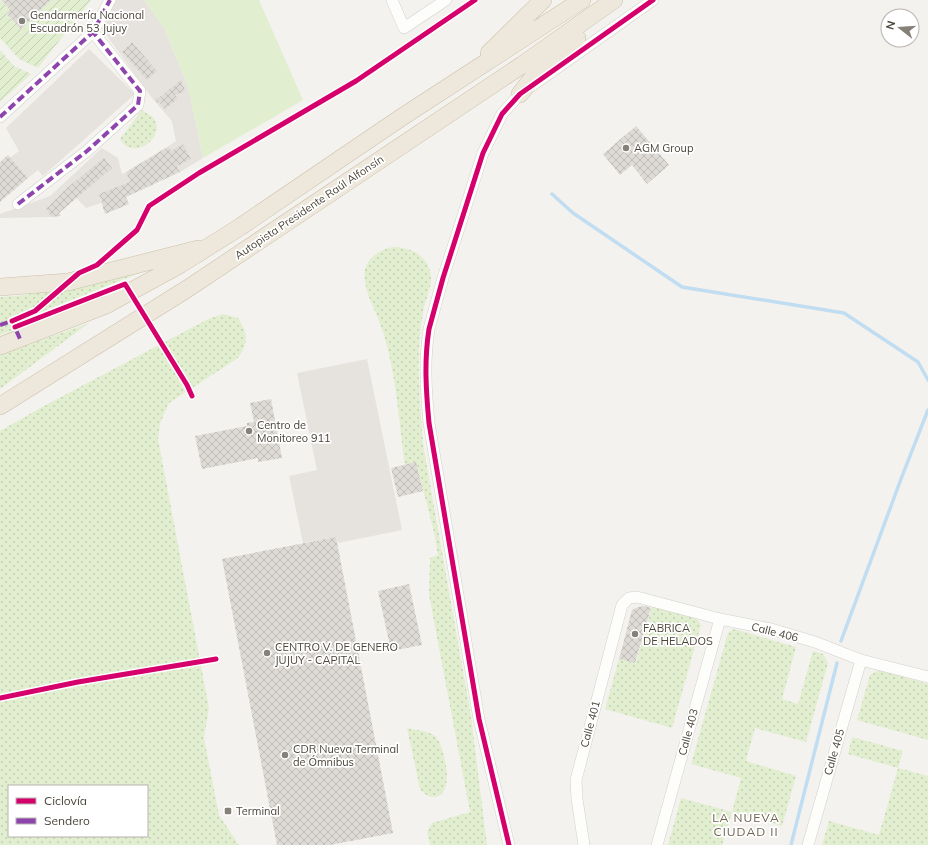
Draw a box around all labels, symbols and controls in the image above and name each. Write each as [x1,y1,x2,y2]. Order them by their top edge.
place label: Gendarmería Nacional Escuadrón 53 Jujuy [30,8,144,35]
north arrow [880,8,920,48]
marker: Gendarmería Nacional Escuadrón 53 Jujuy [17,16,27,26]
text: N [883,19,898,31]
place label: AGM Group [634,141,694,155]
marker: AGM Group [621,143,631,153]
street label: Autopista Presidente Raúl Alfonsín [232,152,386,262]
place label: Centro de Monitoreo 911 [257,418,331,445]
marker: Centro de Monitoreo 911 [244,426,254,436]
street label: Calle 406 [750,619,800,645]
place label: FABRICA DE HELADOS [643,621,713,648]
marker: FABRICA DE HELADOS [630,629,640,639]
place label: CENTRO V. DE GENERO JUJUY - CAPITAL [275,640,398,667]
marker: CENTRO V. DE GENERO JUJUY - CAPITAL [262,648,272,658]
street label: Calle 401 [577,699,603,749]
street label: Calle 403 [675,707,701,757]
street label: Calle 405 [821,727,847,777]
place label: CDR Nueva Terminal de Ómnibus [293,742,399,769]
marker: CDR Nueva Terminal de Ómnibus [280,750,290,760]
legend [8,785,148,837]
text: Ciclovía [44,793,87,808]
place label: Terminal [236,804,280,818]
marker: Terminal [223,806,233,816]
district label: LA NUEVA CIUDAD II [712,810,780,839]
text: Sendero [44,813,90,828]

